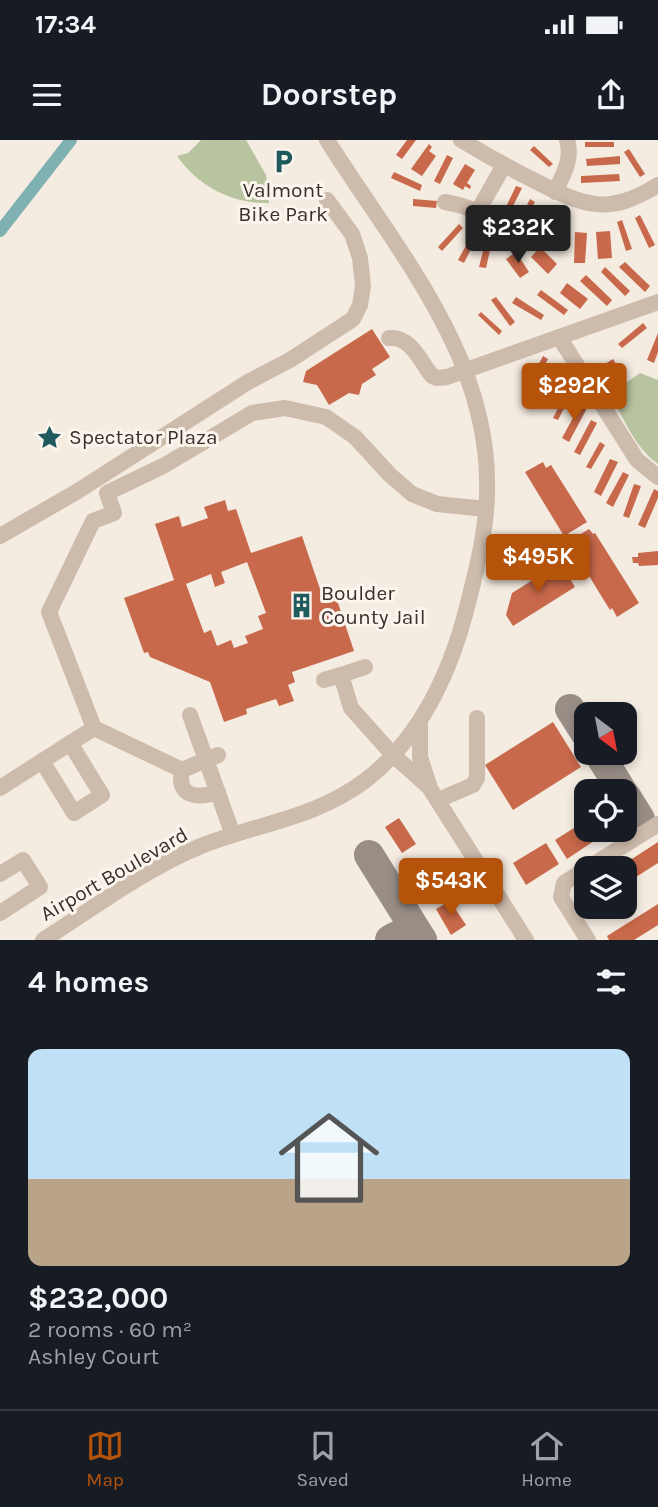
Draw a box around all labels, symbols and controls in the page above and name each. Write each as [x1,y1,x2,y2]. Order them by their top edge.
text: 17:34 [35,9,96,40]
icon: menu [28,76,66,114]
text: Doorstep [261,76,397,113]
icon: share [592,76,630,114]
parking icon: Valmont Bike Park [269,147,297,175]
place label: Valmont Bike Park [238,178,328,226]
pin: $232K [469,206,567,265]
text: $232K [481,214,555,241]
pin: $292K [525,364,623,423]
text: $292K [538,372,610,399]
place icon: Spectator Plaza [35,423,63,451]
place label: Spectator Plaza [69,425,218,449]
pin: $495K [489,534,587,594]
text: $495K [502,543,574,570]
place label: Boulder County Jail [321,581,426,629]
building icon: Boulder County Jail [287,591,315,619]
north arrow [574,702,637,765]
map controls [574,702,637,919]
button: locate [574,779,637,842]
street label: Airport Boulevard [36,822,192,926]
button: layers [574,856,637,919]
pin: $543K [402,858,500,918]
text: $543K [415,867,487,894]
icon: filters [592,963,630,1001]
text: 4 homes [28,964,149,1000]
icon: home [266,1095,392,1221]
text: $232,000 [28,1280,168,1316]
text: 2 rooms · 60 m² [28,1316,192,1343]
text: Ashley Court [28,1343,159,1370]
tab: Map [86,1427,124,1491]
tab: Saved [296,1427,349,1491]
tab: Home [521,1427,572,1491]

